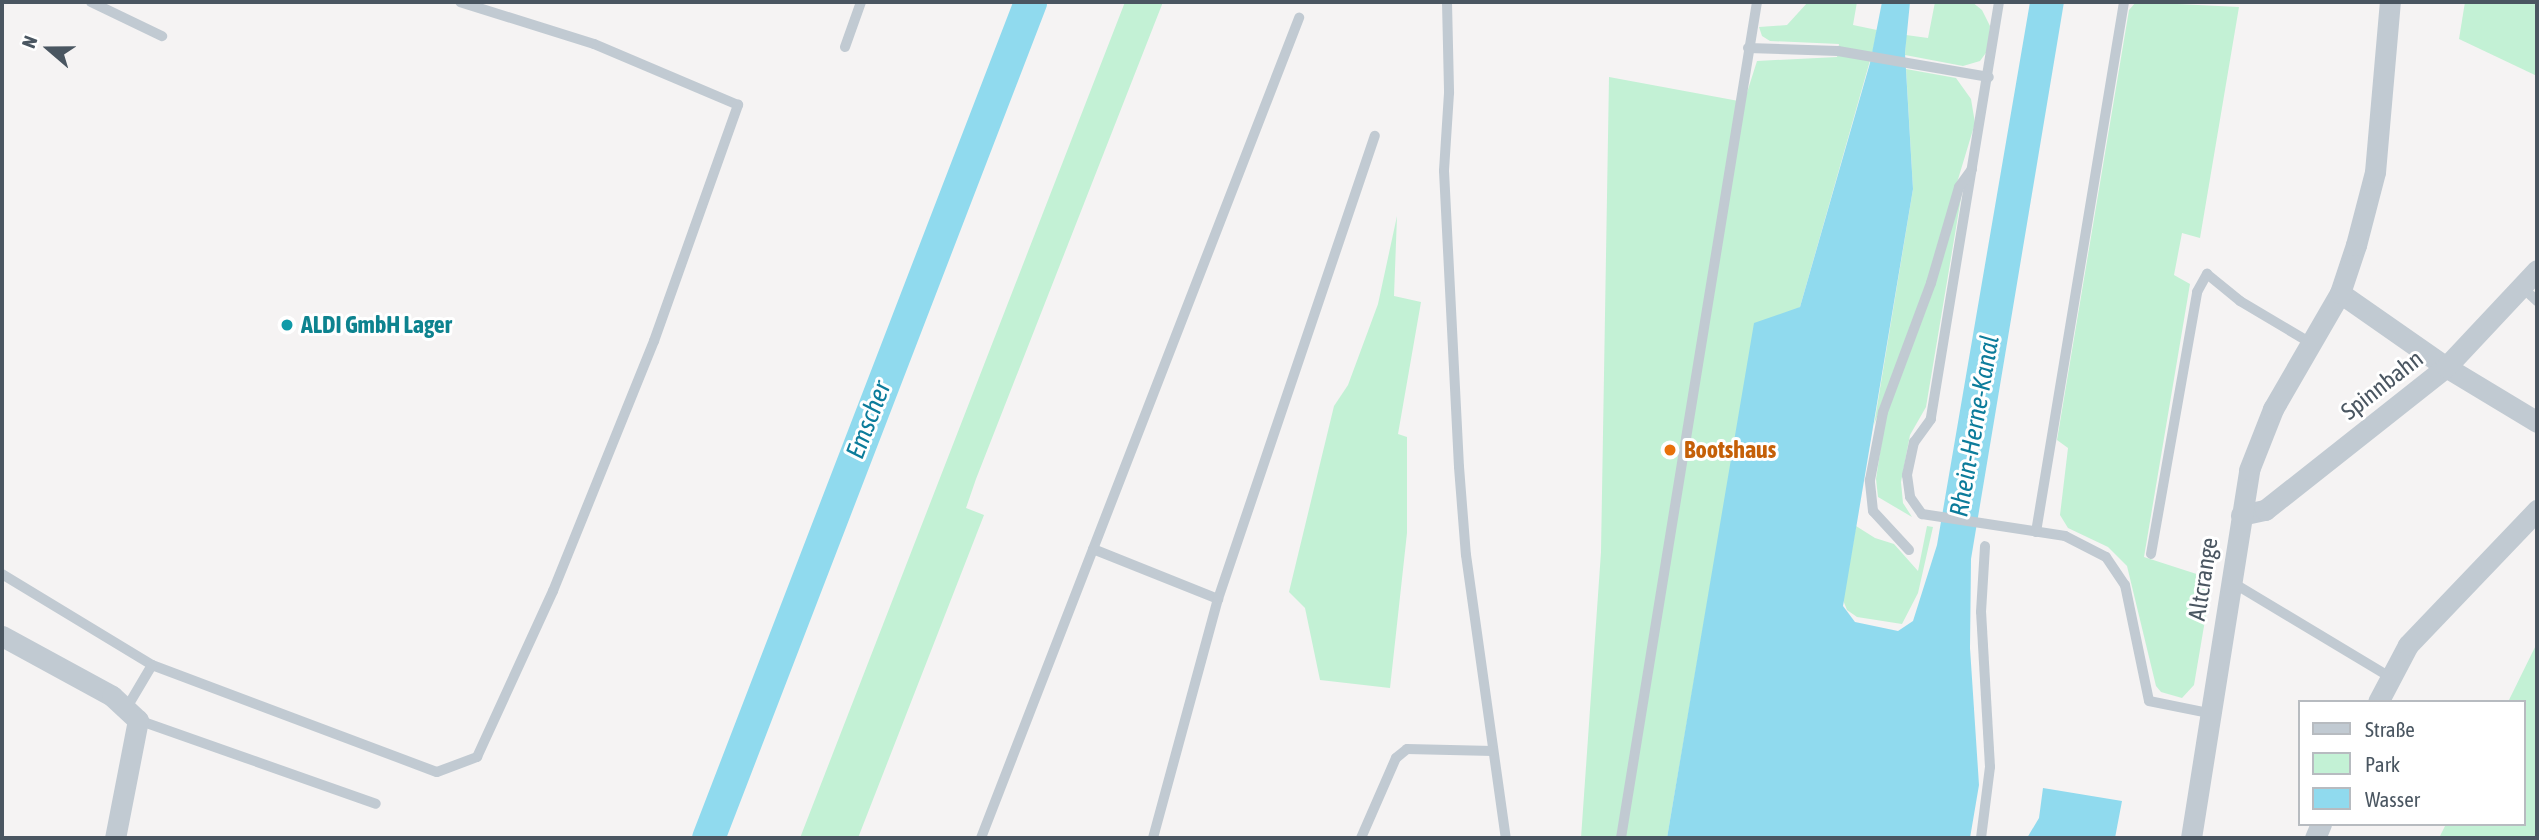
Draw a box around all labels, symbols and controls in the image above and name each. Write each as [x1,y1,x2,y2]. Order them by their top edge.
north arrow [14,14,84,84]
text: N [17,33,42,51]
place label: ALDI GmbH Lager [301,311,452,339]
marker: ALDI GmbH Lager [279,317,295,333]
water label: Rhein-Herne-Kanal [1944,333,2006,519]
street label: Spinnbahn [2335,344,2429,426]
water label: Emscher [840,377,898,463]
place label: Bootshaus [1684,436,1776,464]
marker: Bootshaus [1662,442,1678,458]
street label: Altcrange [2182,535,2224,623]
legend [2298,700,2525,826]
text: Straße [2365,717,2415,741]
text: Park [2365,752,2400,776]
text: Wasser [2365,787,2420,811]

